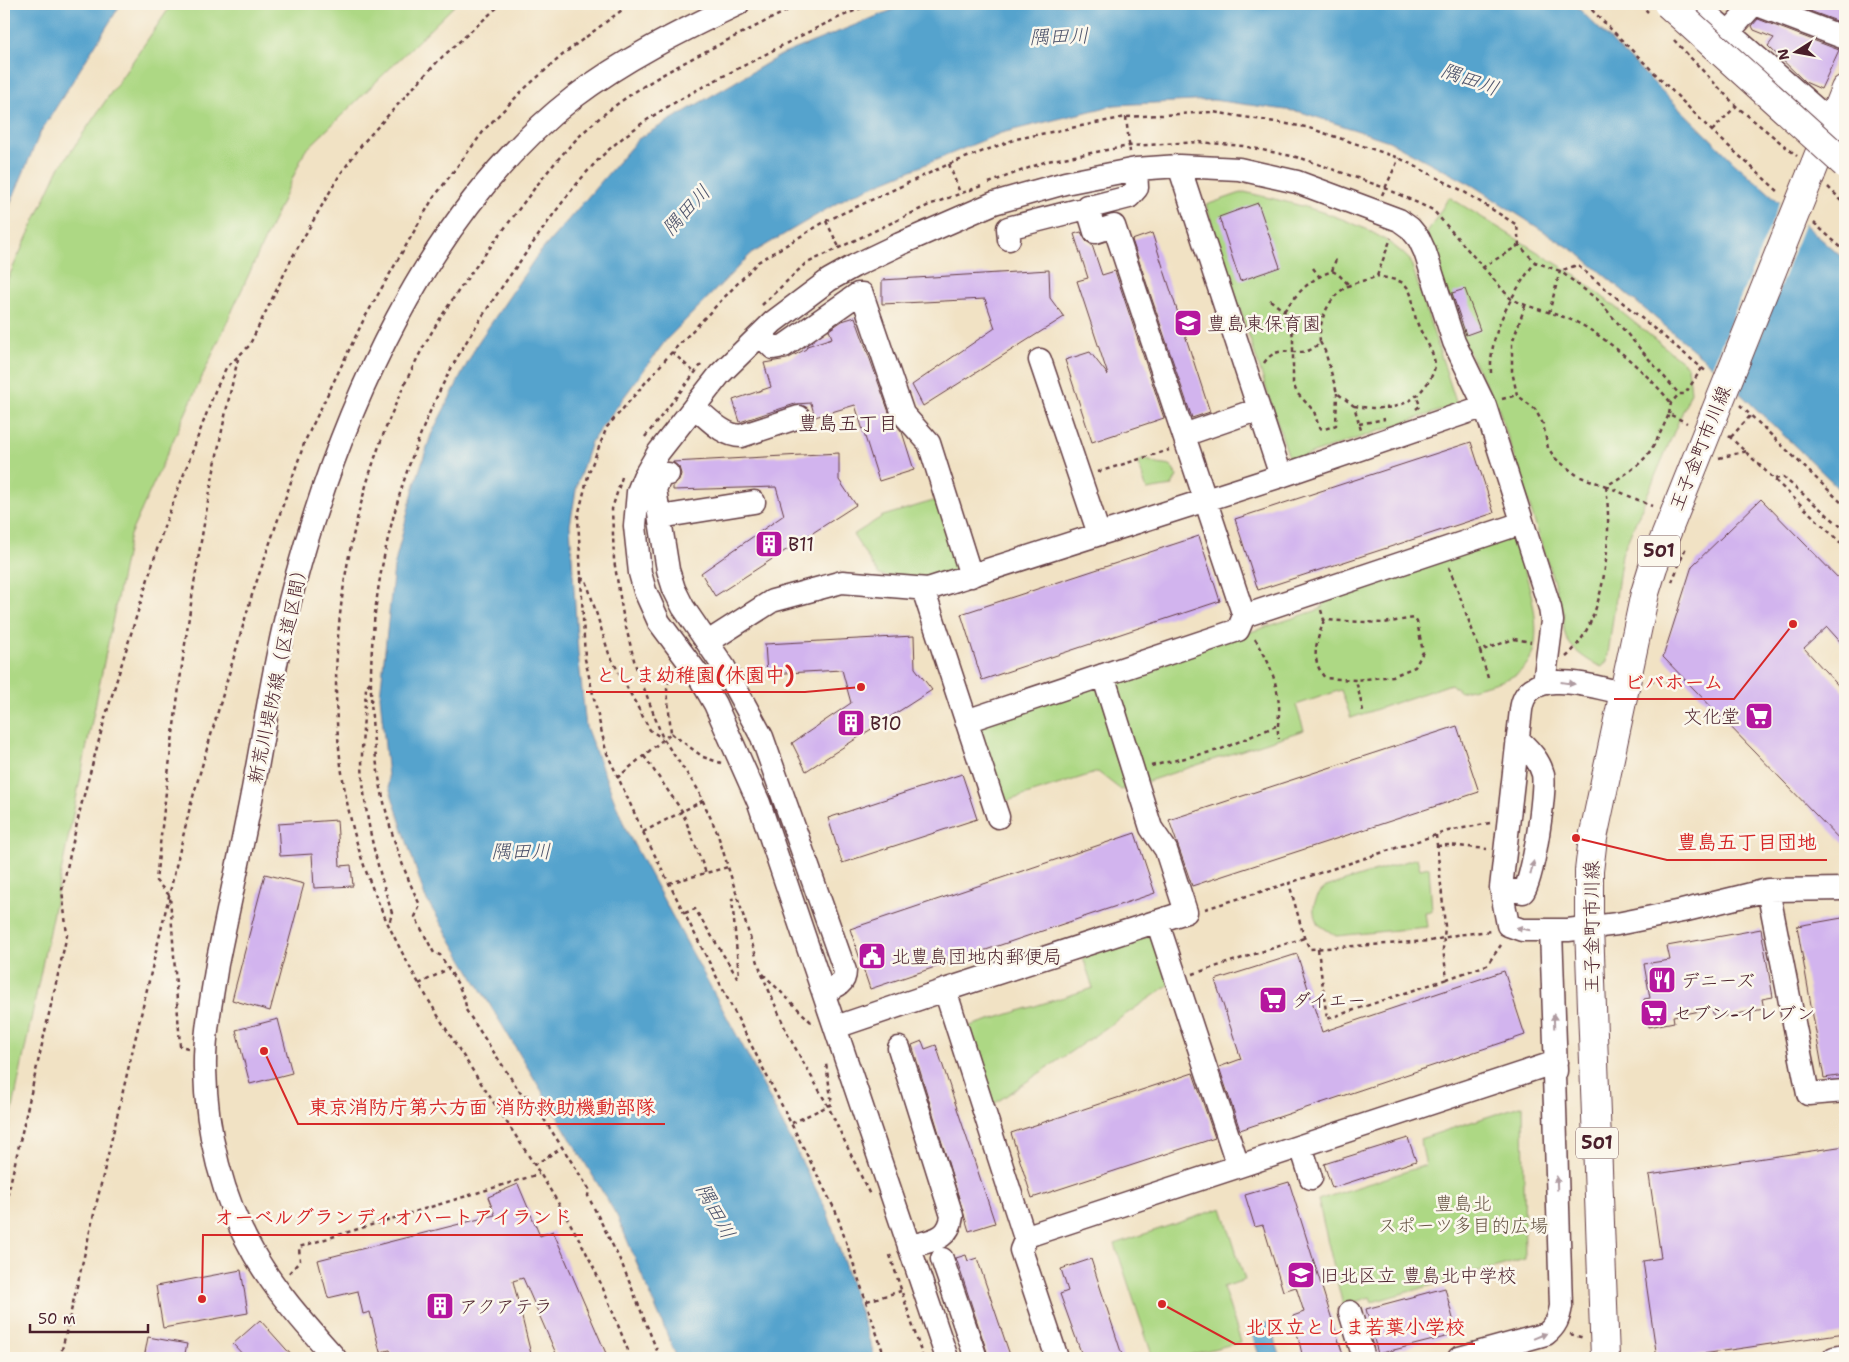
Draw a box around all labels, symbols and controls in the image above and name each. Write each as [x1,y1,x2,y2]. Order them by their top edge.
water label: 隅田川 [1029,22,1089,50]
north arrow [1772,28,1822,78]
text: N [1773,47,1793,62]
water label: 隅田川 [1437,57,1503,101]
water label: 隅田川 [656,179,716,241]
school or university icon: 豊島東保育園 [1173,308,1203,338]
place label: 豊島東保育園 [1207,311,1321,336]
street label: 王子金町市川線 [1663,382,1737,514]
district label: 豊島五丁目 [798,410,898,436]
building icon: B11 [754,529,784,559]
place label: B11 [788,532,814,557]
road number: 501 [1638,536,1680,566]
street label: 新荒川堤防線（区道区間） [242,558,314,786]
callout: としま幼稚園(休園中) [586,657,805,692]
text: としま幼稚園(休園中) [595,662,795,688]
callout: ビバホーム [1614,664,1734,699]
text: ビバホーム [1624,669,1724,695]
one-way arrow [1561,679,1577,687]
supermarket icon: 文化堂 [1744,701,1774,731]
place label: 文化堂 [1683,704,1740,729]
building icon: B10 [836,708,866,738]
place label: B10 [870,711,902,736]
callout: 豊島五丁目団地 [1667,825,1827,860]
text: 豊島五丁目団地 [1677,829,1817,855]
water label: 隅田川 [491,838,551,864]
street label: 王子金町市川線 [1579,860,1604,994]
one-way arrow [1528,861,1536,876]
one-way arrow [1514,924,1530,932]
public building icon: 北豊島団地内郵便局 [857,941,887,971]
place label: 北豊島団地内郵便局 [891,944,1062,969]
restaurant icon: デニーズ [1647,965,1677,995]
place label: デニーズ [1681,968,1755,993]
supermarket icon: ダイエー [1258,985,1288,1015]
place label: ダイエー [1292,988,1366,1013]
supermarket icon: セブン-イレブン [1639,998,1669,1028]
place label: セブン-イレブン [1673,1001,1815,1026]
one-way arrow [1550,1013,1558,1029]
callout: 東京消防庁第六方面 消防救助機動部隊 [298,1089,665,1124]
text: 東京消防庁第六方面 消防救助機動部隊 [309,1094,655,1120]
road number: 501 [1576,1128,1618,1158]
one-way arrow [1553,1175,1561,1191]
water label: 隅田川 [690,1178,742,1244]
park label: 豊島北 スポーツ多目的広場 [1378,1191,1548,1238]
callout: オーベルグランディオハートアイランド [203,1200,583,1235]
text: オーベルグランディオハートアイランド [214,1204,572,1230]
school or university icon: 旧北区立 豊島北中学校 [1286,1260,1316,1290]
place label: 旧北区立 豊島北中学校 [1320,1263,1516,1288]
building icon: アクアテラ [425,1291,455,1321]
place label: アクアテラ [459,1294,553,1319]
scale bar [30,1302,148,1334]
text: 50 m [38,1309,76,1329]
callout: 北区立としま若葉小学校 [1235,1309,1475,1344]
text: 北区立としま若葉小学校 [1245,1314,1465,1340]
one-way arrow [1533,1332,1548,1340]

